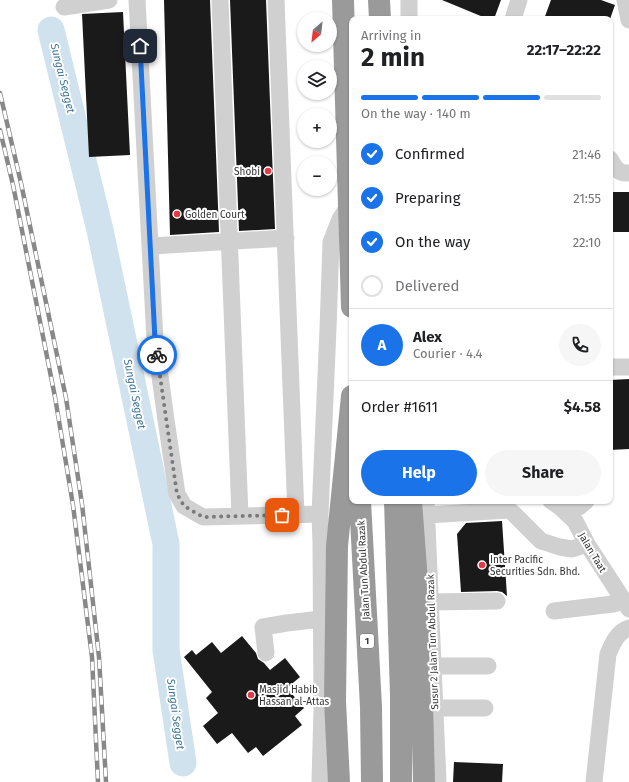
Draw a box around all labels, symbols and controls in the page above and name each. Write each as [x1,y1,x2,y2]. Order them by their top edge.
north arrow [297,12,337,52]
map controls [297,12,337,196]
text: Arriving in [361,28,421,43]
pin [123,29,157,63]
icon: home [129,35,151,57]
water label: Sungai Segget [47,41,77,114]
text: 22:17–22:22 [527,41,601,59]
text: 2 min [361,42,425,73]
button: layers [297,60,337,100]
text: On the way · 140 m [361,106,471,121]
button: + [297,108,337,148]
icon: check [361,143,383,165]
text: Confirmed [395,145,465,163]
text: 21:46 [572,147,601,162]
button: − [297,156,337,196]
place label: Shobi [234,166,260,178]
marker: Shobi [263,166,273,176]
icon: check [361,187,383,209]
text: Preparing [395,189,460,207]
text: 21:55 [573,191,601,206]
marker: Golden Court [172,209,182,219]
place label: Golden Court [185,209,245,221]
icon: check [361,231,383,253]
text: On the way [395,233,470,251]
text: 22:10 [573,235,601,250]
text: Delivered [395,277,459,295]
button: phone [559,324,601,366]
text: Alex [413,328,442,346]
courier [137,335,177,375]
text: A [378,336,386,354]
icon: bike [146,344,168,366]
text: Courier · 4.4 [413,346,483,361]
water label: Sungai Segget [121,357,148,430]
text: Order #1611 [361,398,438,416]
text: $4.58 [564,398,601,416]
button: Help [361,450,477,496]
button: Share [485,450,601,496]
pin [265,498,299,532]
icon: bag [271,504,293,526]
street label: Jalan Tun Abdul Razak [355,519,373,620]
street label: Jalan Taat [576,530,609,575]
place label: Inter Pacific Securities Sdn. Bhd. [490,554,580,578]
marker: Inter Pacific Securities Sdn. Bhd. [477,560,487,570]
street label: Susur 2 Jalan Tun Abdul Razak [425,573,441,710]
road number: 1 [360,634,374,648]
water label: Sungai Segget [164,677,187,750]
place label: Masjid Habib Hassan al-Attas [259,684,330,708]
marker: Masjid Habib Hassan al-Attas [246,690,256,700]

